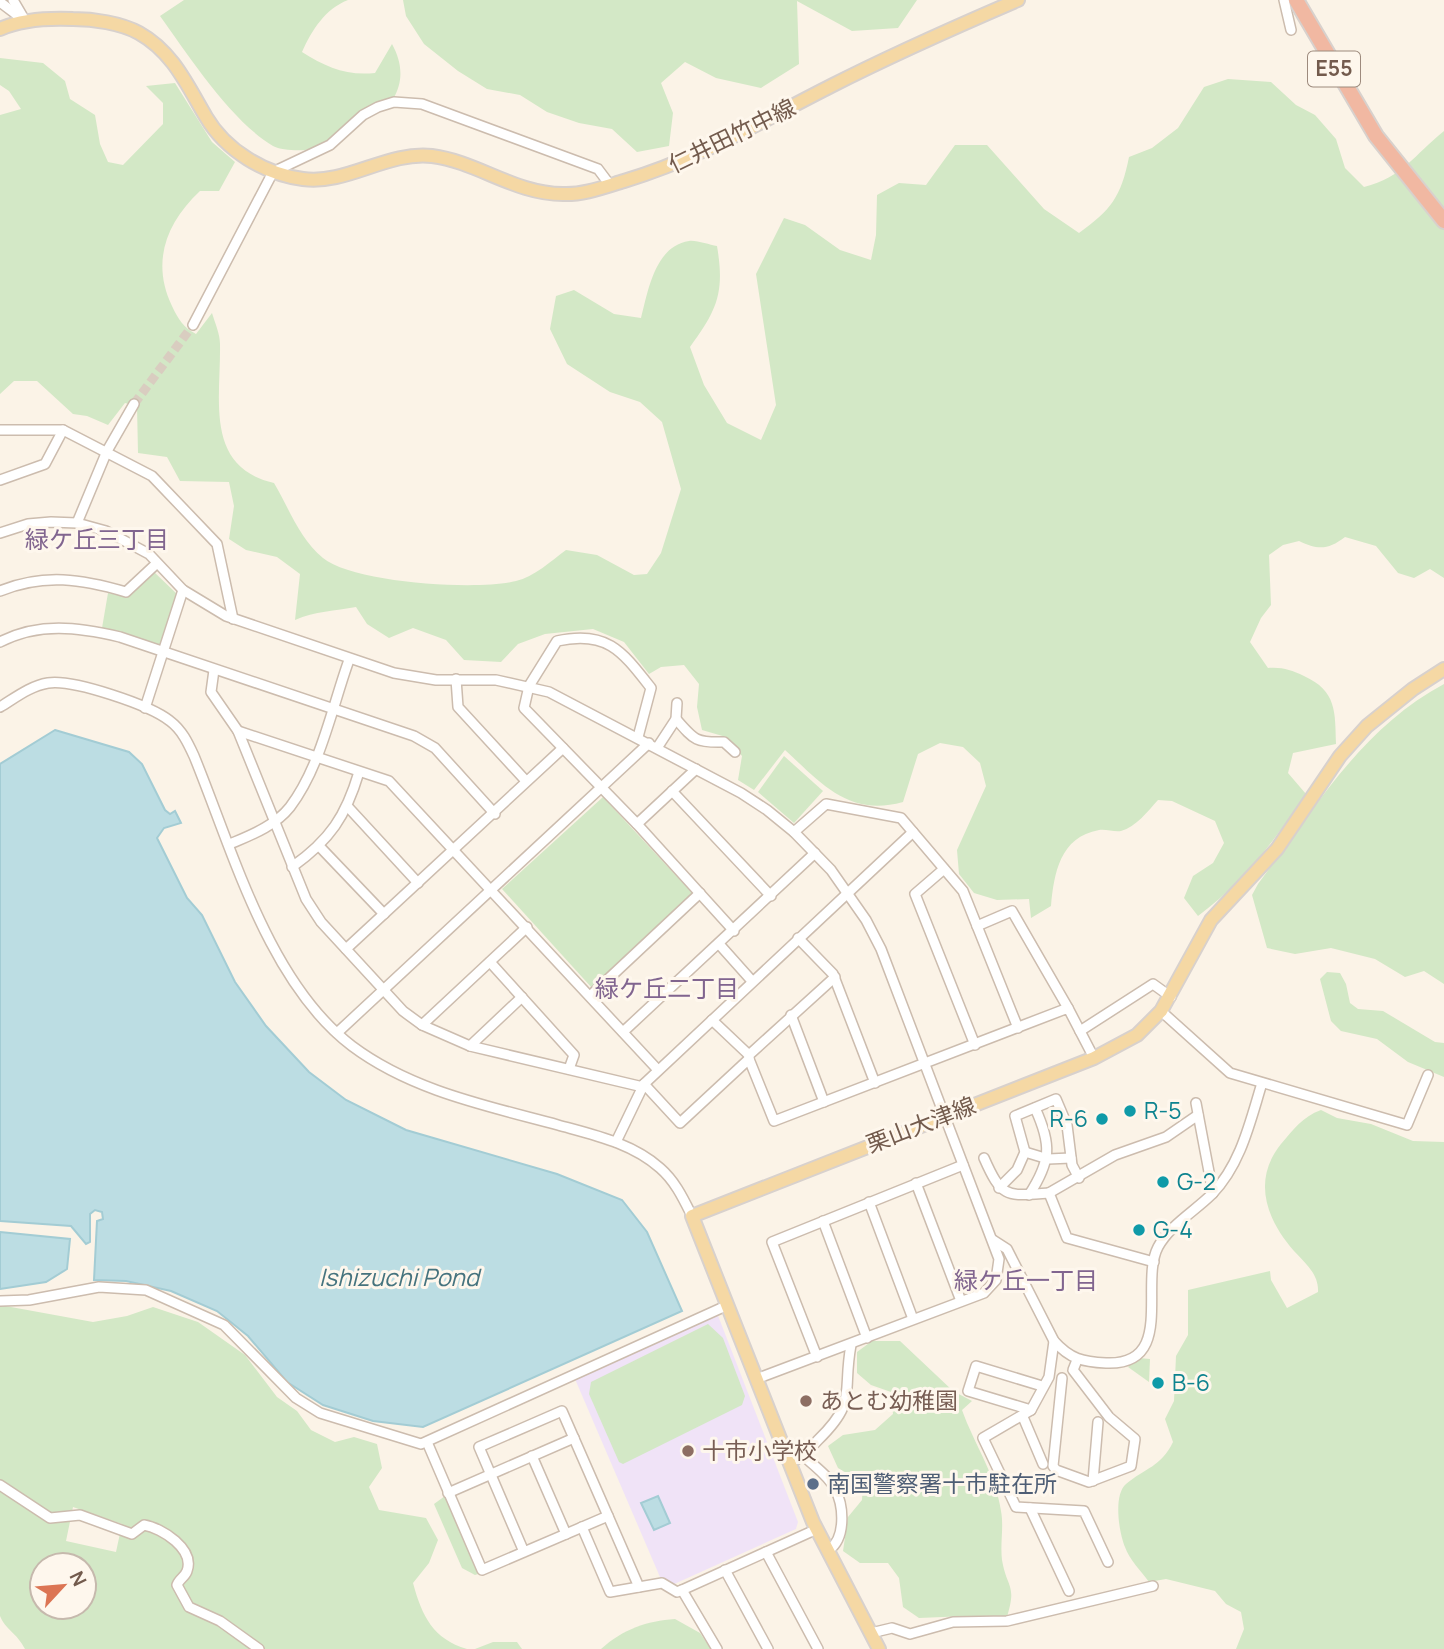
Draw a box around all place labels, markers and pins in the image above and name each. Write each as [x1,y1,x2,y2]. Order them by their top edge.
place label: R-5 [1144,1094,1181,1126]
place label: R-6 [1050,1102,1088,1134]
marker: R-5 [1122,1103,1138,1119]
marker: R-6 [1094,1111,1110,1127]
place label: G-2 [1177,1165,1216,1197]
marker: G-2 [1155,1174,1171,1190]
place label: G-4 [1153,1213,1193,1245]
marker: G-4 [1131,1222,1147,1238]
place label: B-6 [1172,1366,1210,1398]
marker: B-6 [1150,1375,1166,1391]
place label: あとむ幼稚園 [820,1384,958,1416]
marker: あとむ幼稚園 [798,1393,814,1409]
place label: 十市小学校 [702,1434,817,1466]
marker: 十市小学校 [680,1443,696,1459]
place label: 南国警察署十市駐在所 [827,1467,1057,1499]
marker: 南国警察署十市駐在所 [805,1476,821,1492]

